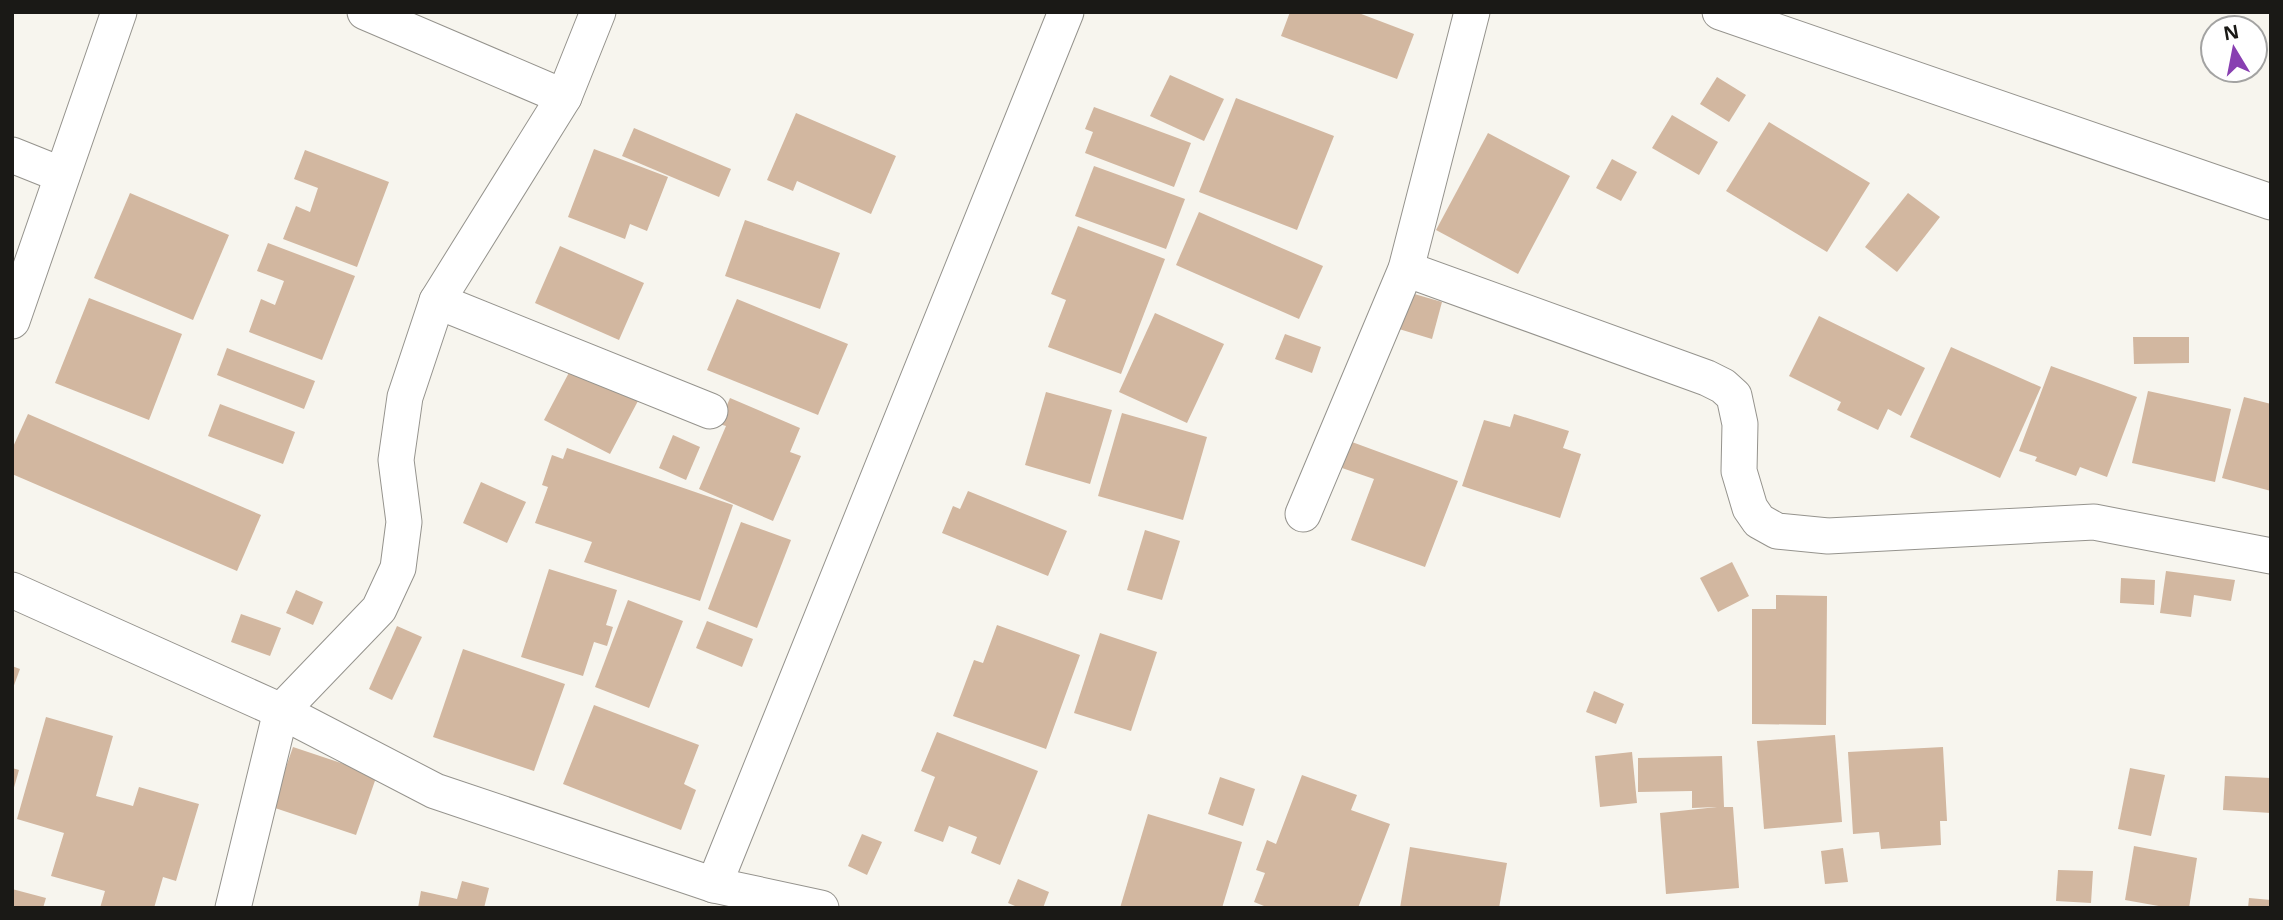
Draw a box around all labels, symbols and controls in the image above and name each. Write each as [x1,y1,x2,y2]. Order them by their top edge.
north arrow [2199,14,2269,84]
text: N [2221,18,2241,46]

